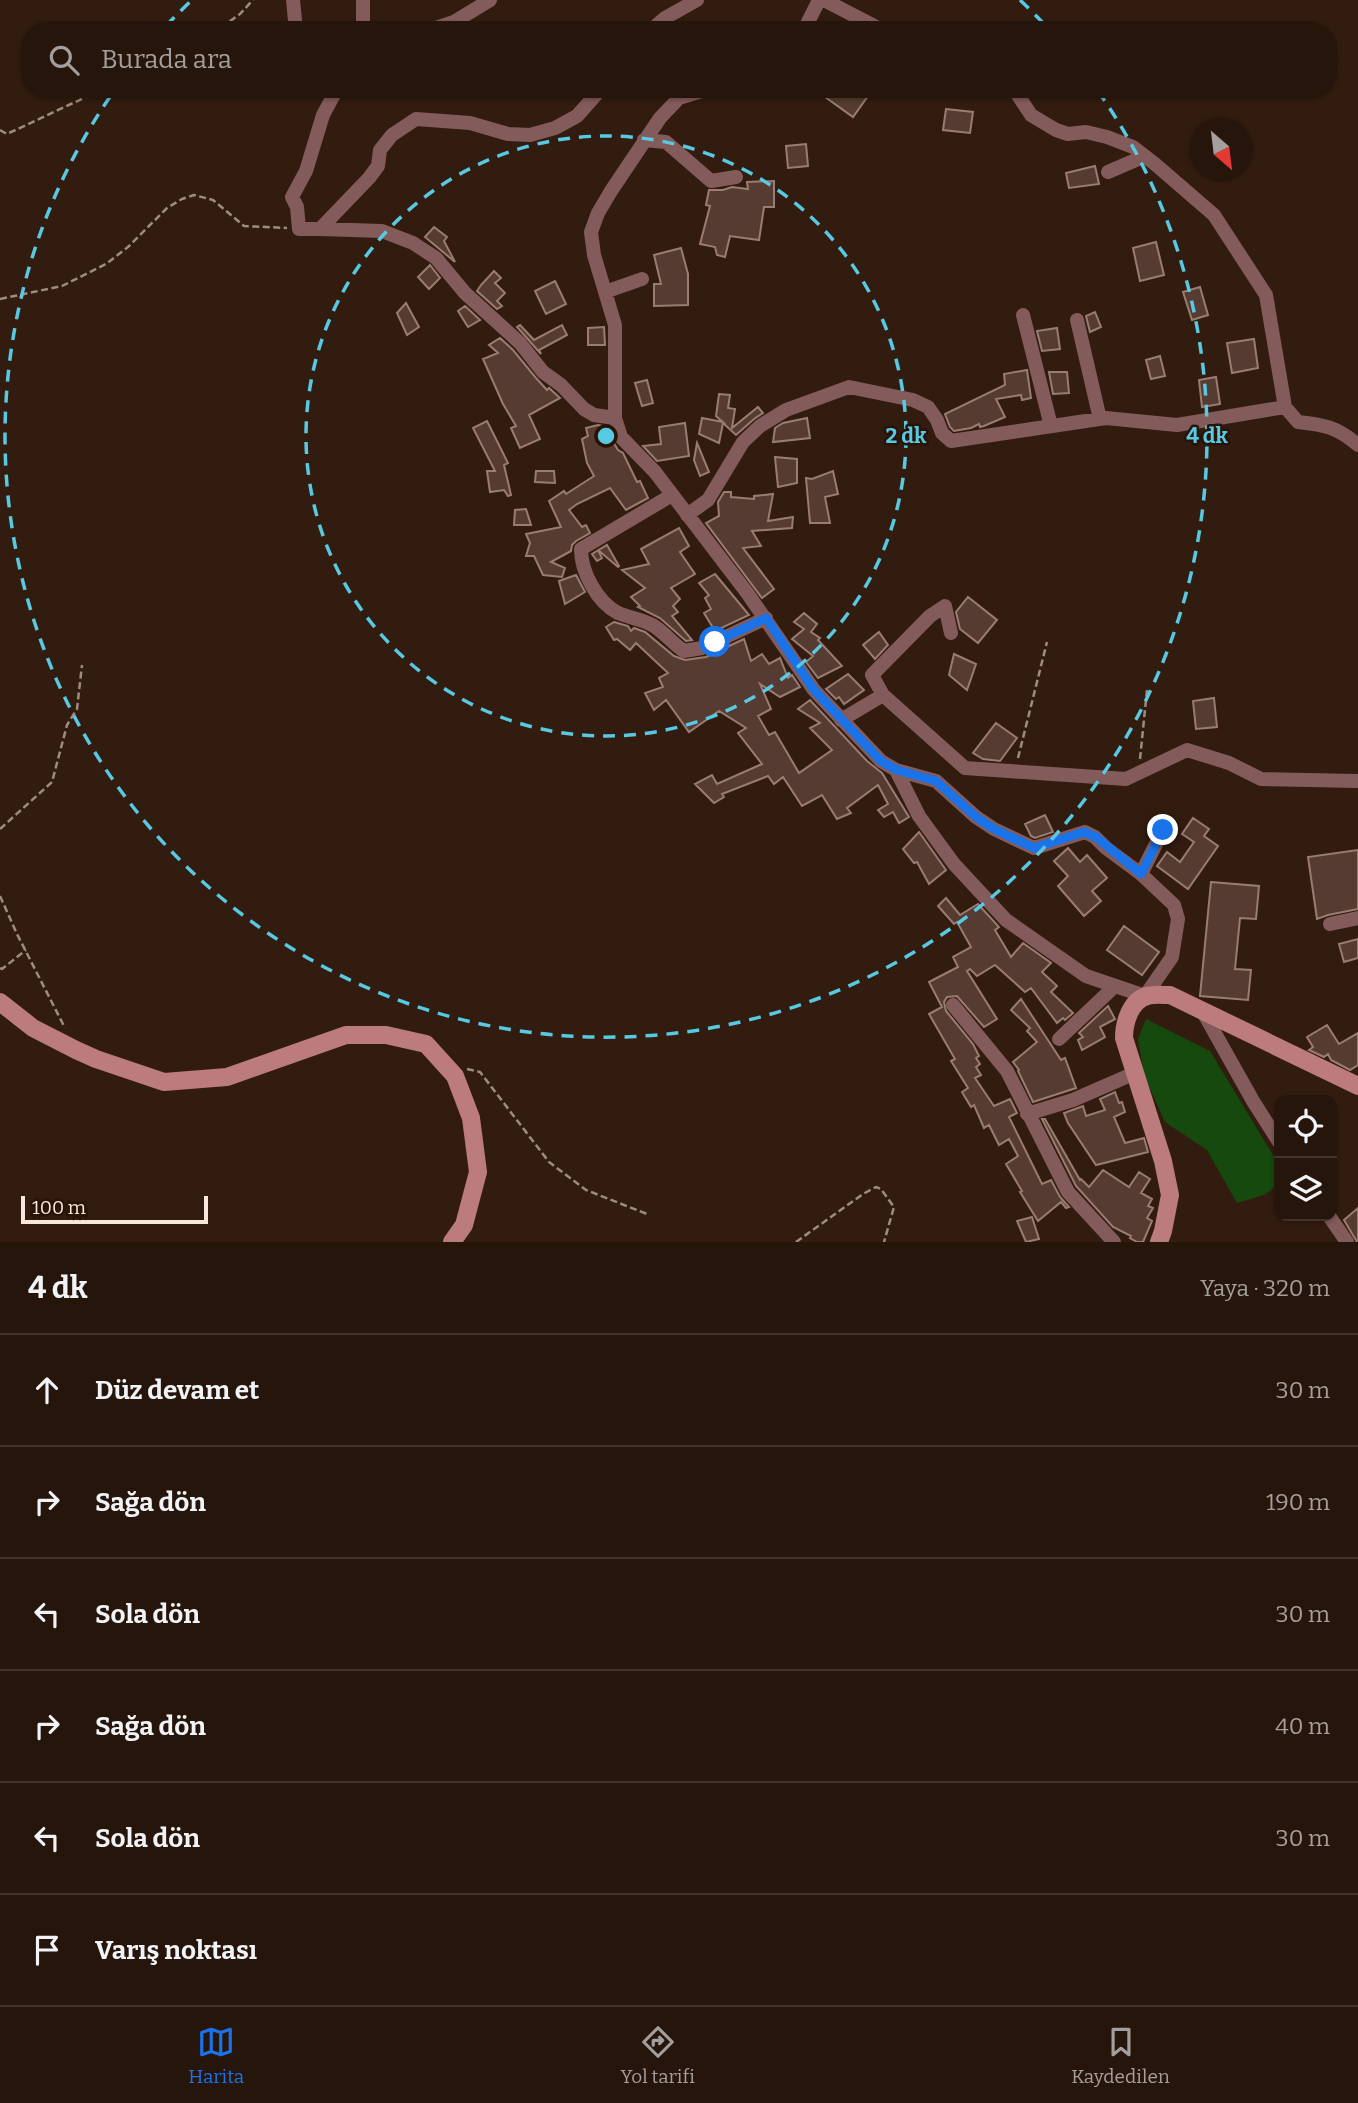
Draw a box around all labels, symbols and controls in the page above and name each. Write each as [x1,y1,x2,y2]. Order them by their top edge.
search box [21,21,1337,98]
icon: search [45,41,83,79]
text: Burada ara [101,44,232,75]
north arrow [1190,119,1253,182]
text: 2 dk [886,423,927,449]
text: 4 dk [1186,423,1228,449]
centre of rings [594,424,618,448]
route start [699,626,730,657]
route end [1147,814,1178,845]
map controls [1274,1095,1337,1221]
button: locate [1274,1095,1337,1158]
button: layers [1274,1158,1337,1221]
scale bar [21,1193,208,1225]
text: 100 m [32,1196,86,1219]
text: 4 dk [28,1270,88,1306]
text: Yaya · 320 m [1200,1274,1330,1302]
icon: ahead [28,1371,66,1409]
text: Düz devam et [95,1375,259,1406]
text: 30 m [1276,1376,1330,1404]
icon: right [28,1483,66,1521]
text: Sağa dön [95,1487,206,1518]
text: 190 m [1266,1488,1330,1516]
icon: left [28,1595,66,1633]
text: Sola dön [95,1599,200,1630]
text: 30 m [1276,1600,1330,1628]
icon: right [28,1707,66,1745]
text: Sağa dön [95,1711,206,1742]
text: 40 m [1275,1712,1330,1740]
icon: left [28,1819,66,1857]
text: Sola dön [95,1823,200,1854]
text: 30 m [1276,1824,1330,1852]
icon: arrive [28,1931,66,1969]
text: Varış noktası [95,1935,257,1966]
tab: Harita [188,2023,244,2088]
tab: Yol tarifi [621,2023,695,2088]
tab: Kaydedilen [1071,2023,1170,2088]

